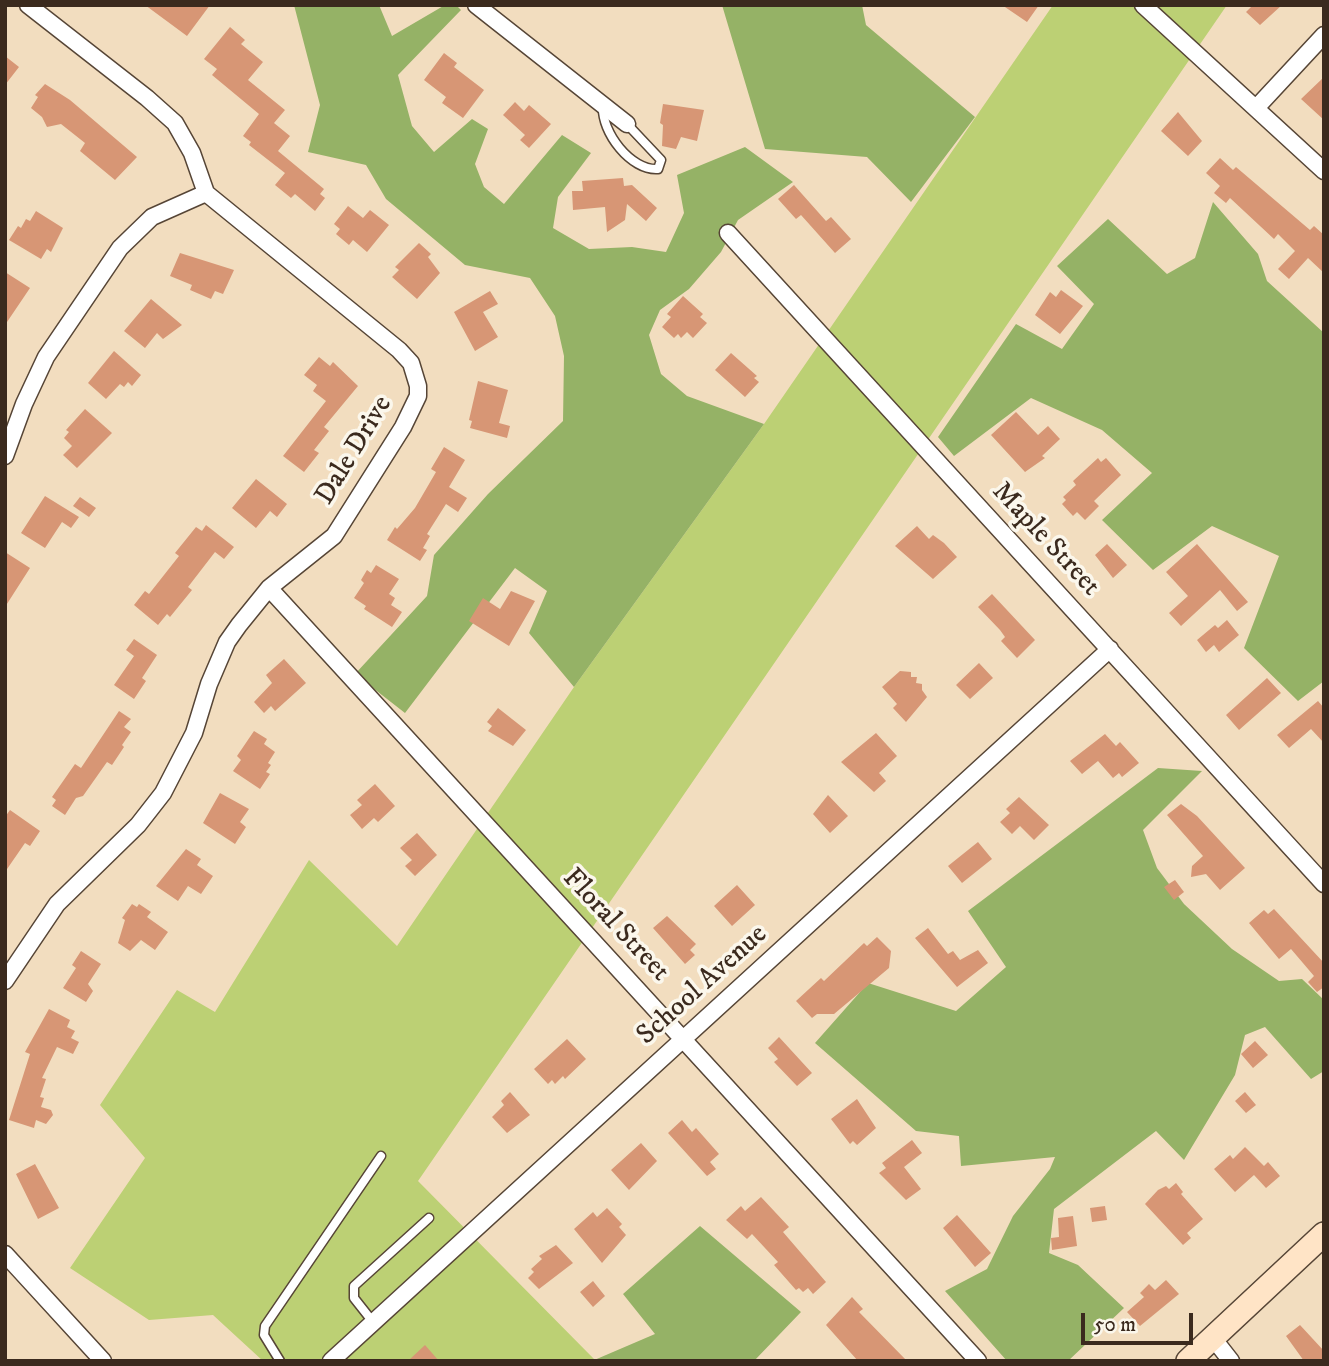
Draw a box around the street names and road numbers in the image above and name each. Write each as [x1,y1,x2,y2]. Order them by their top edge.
street label: Dale Drive [309,390,401,512]
street label: Maple Street [984,476,1106,604]
street label: Floral Street [554,863,676,989]
street label: School Avenue [631,919,775,1053]

